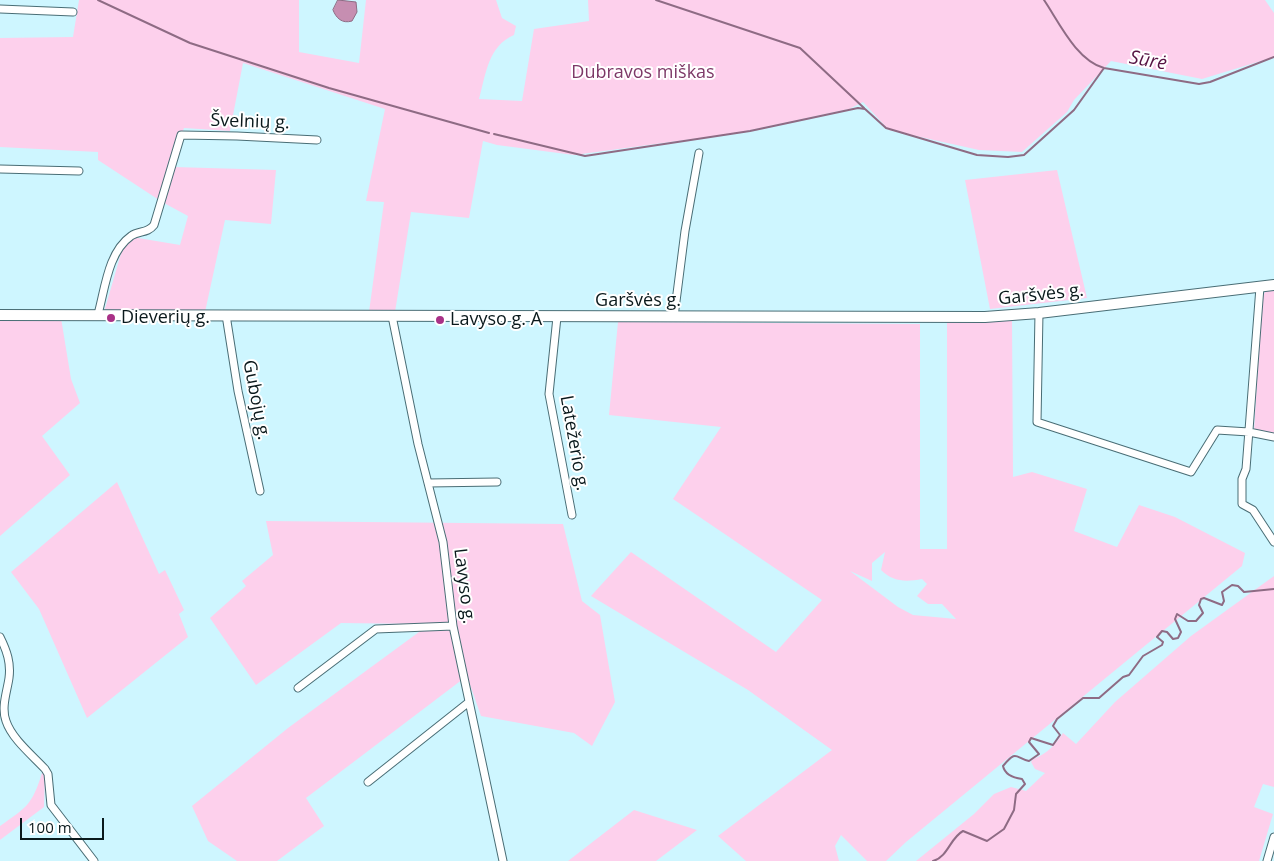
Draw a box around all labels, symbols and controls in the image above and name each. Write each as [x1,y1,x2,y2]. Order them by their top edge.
water label: Sūrė [1128,47,1168,75]
park label: Dubravos miškas [571,62,715,84]
street label: Švelnių g. [210,110,290,134]
street label: Garšvės g. [997,280,1085,310]
street label: Garšvės g. [595,290,681,312]
place label: Dieverių g. [121,307,210,329]
place label: Lavyso g. A [450,309,542,331]
marker: Dieverių g. [105,312,117,324]
marker: Lavyso g. A [434,314,446,326]
street label: Gubojų g. [238,358,274,442]
street label: Latežerio g. [555,394,593,492]
street label: Lavyso g. [449,547,479,625]
scale bar [22,808,106,840]
text: 100 m [28,817,72,837]

